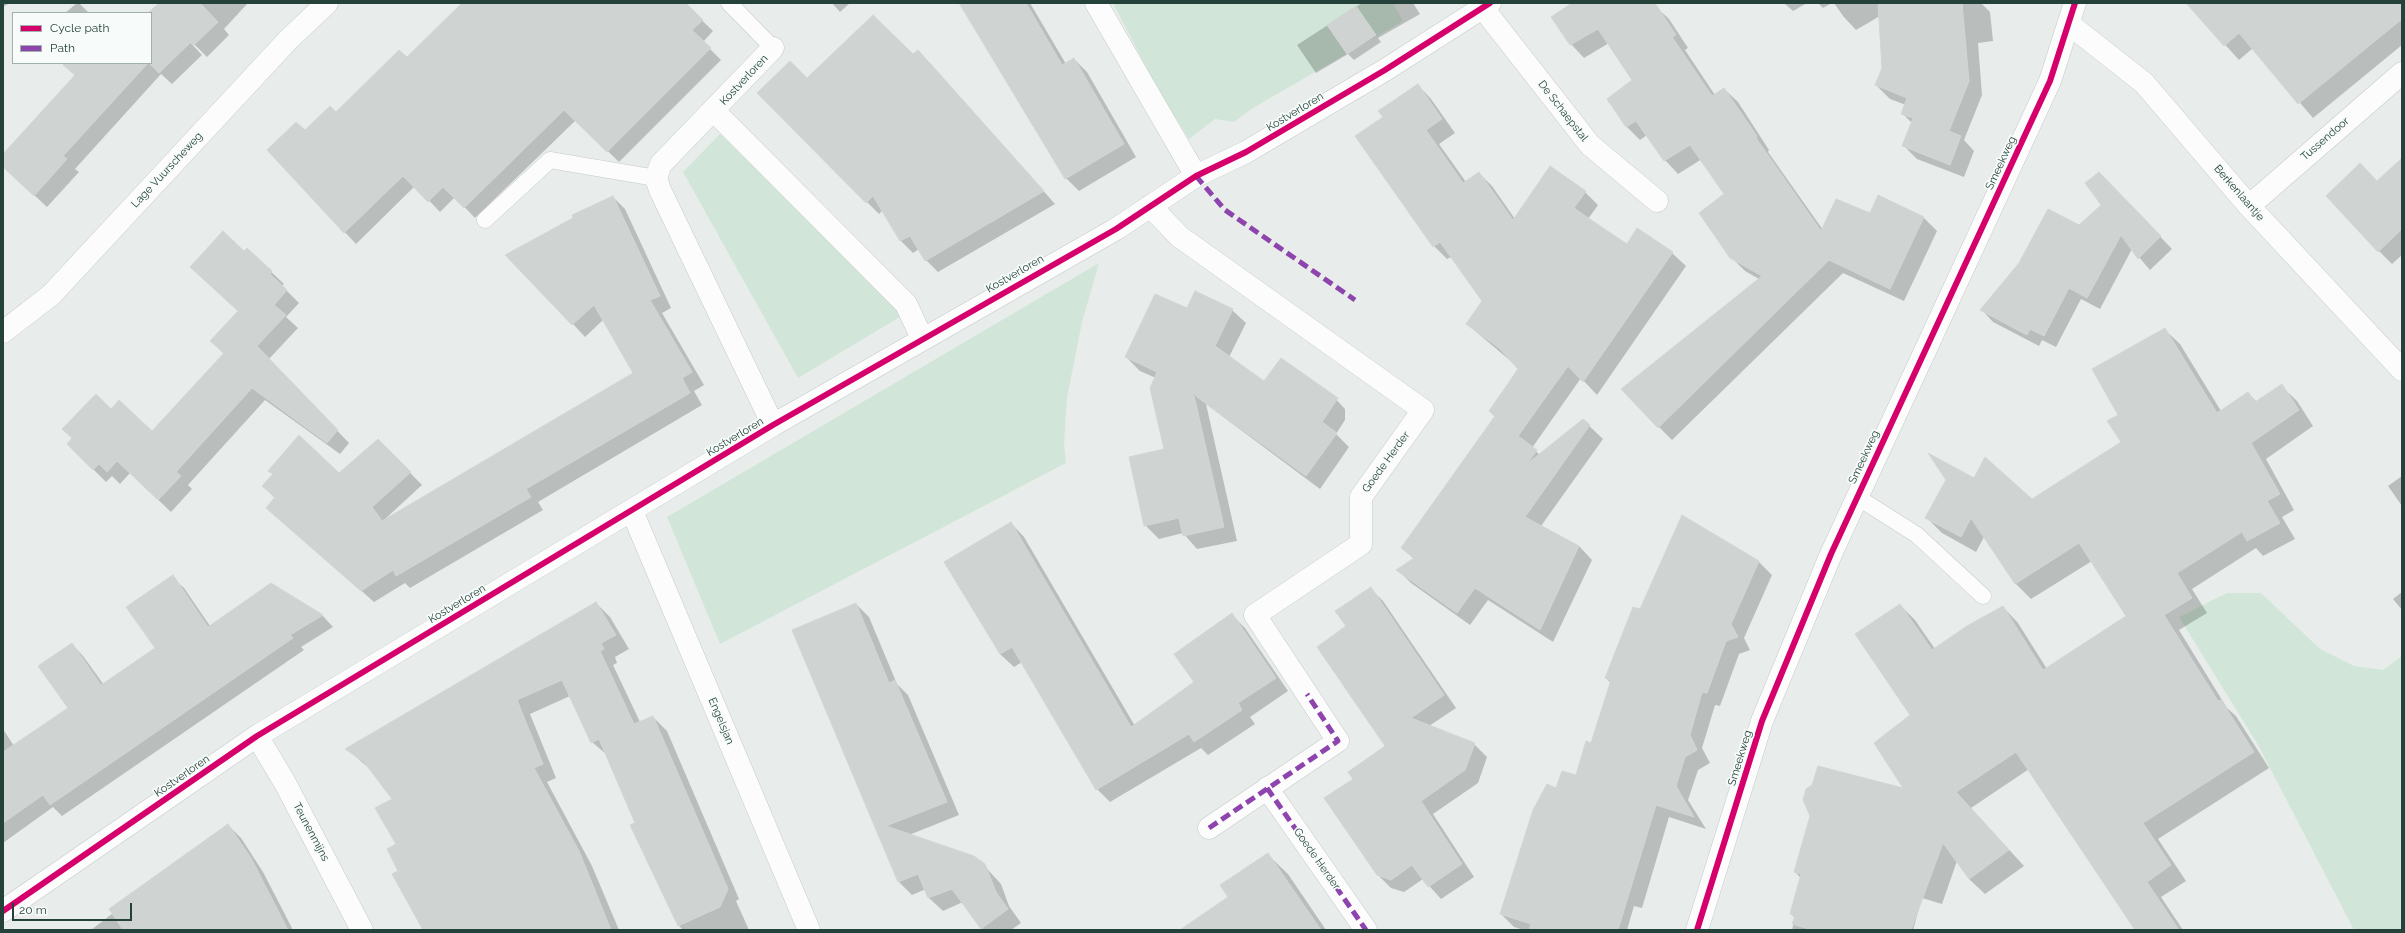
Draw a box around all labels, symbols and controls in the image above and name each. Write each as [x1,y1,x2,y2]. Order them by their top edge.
legend [12,12,152,64]
text: Cycle path [50,21,109,35]
text: Path [50,41,75,55]
street label: Kostverloren [717,52,771,108]
street label: De Schaepstal [1535,78,1591,144]
street label: Kostverloren [1264,90,1326,134]
street label: Tussendoor [2298,114,2352,164]
street label: Lage Vuurscheweg [129,129,205,211]
street label: Smeekweg [1983,134,2019,192]
street label: Berkenlaantje [2211,162,2267,224]
street label: Kostverloren [984,252,1046,296]
street label: Kostverloren [704,415,766,459]
street label: Smeekweg [1846,428,1882,486]
street label: Goede Herder [1359,429,1413,495]
street label: Kostverloren [426,582,488,626]
street label: Engelsjan [705,696,737,746]
street label: Smeekweg [1725,729,1755,787]
street label: Kostverloren [152,752,212,800]
street label: Teunenmijns [290,800,332,864]
street label: Goede Herder [1291,826,1343,892]
scale bar [14,895,134,921]
text: 20 m [19,903,47,917]

